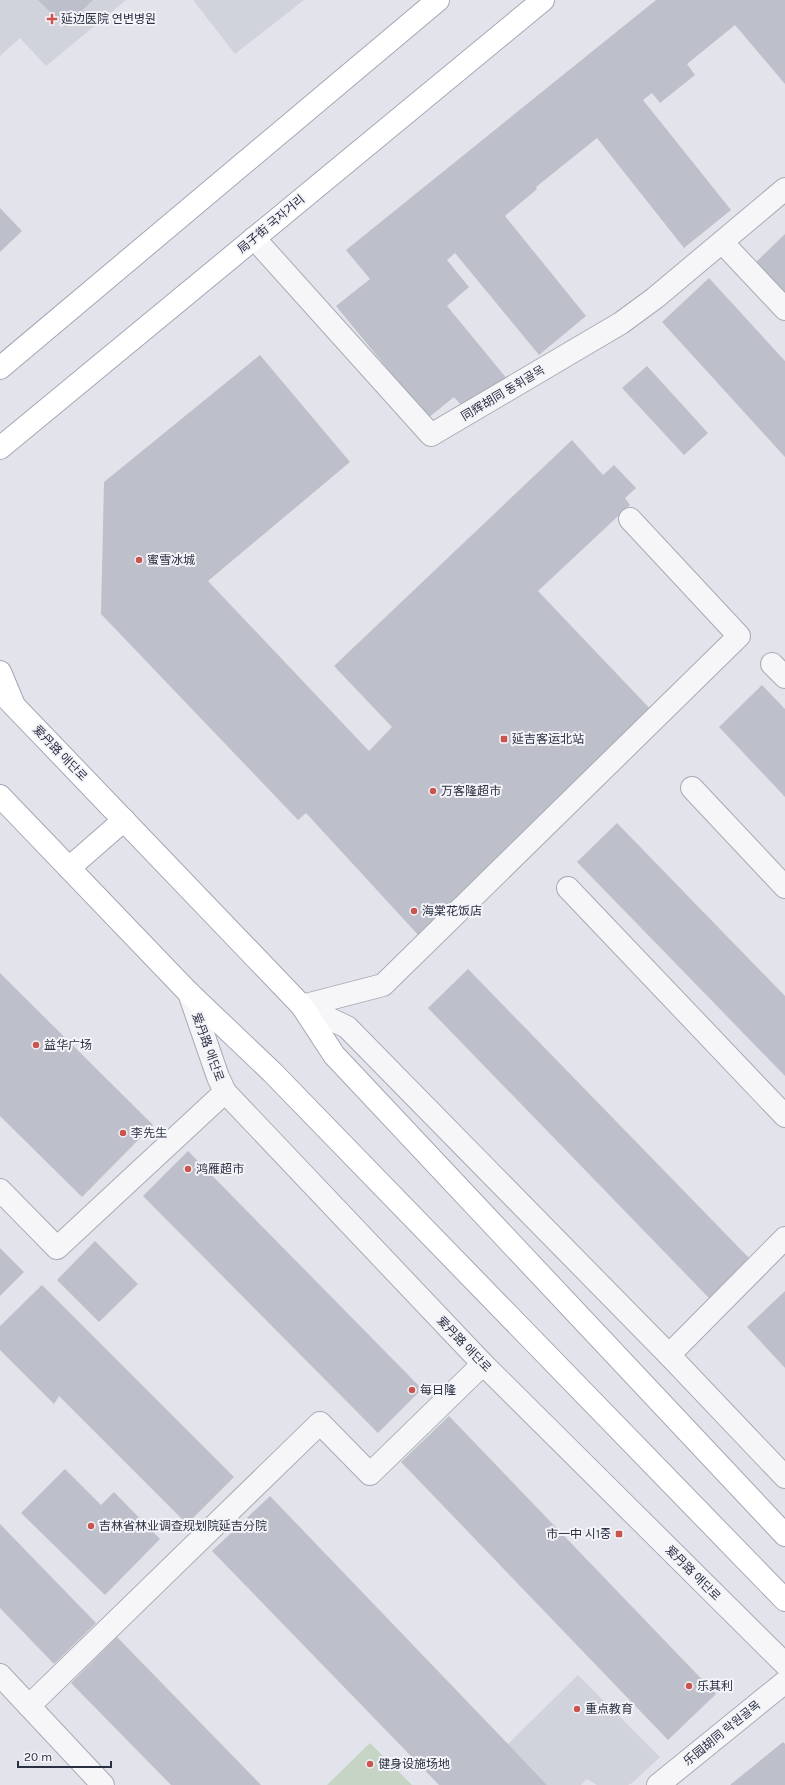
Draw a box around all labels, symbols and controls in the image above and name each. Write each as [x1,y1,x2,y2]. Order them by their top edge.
place label: 延边医院 연변병원 [61,12,156,26]
marker: 延边医院 연변병원 [46,13,58,25]
street label: 局子街 국자거리 [235,192,307,256]
street label: 同辉胡同 동휘골목 [459,363,547,423]
place label: 蜜雪冰城 [147,553,195,567]
marker: 蜜雪冰城 [134,555,144,565]
street label: 爱丹路 애단로 [30,722,90,784]
place label: 延吉客运北站 [512,732,584,746]
marker: 延吉客运北站 [499,734,509,744]
place label: 万客隆超市 [441,784,501,798]
marker: 万客隆超市 [428,786,438,796]
place label: 海棠花饭店 [422,904,482,918]
marker: 海棠花饭店 [409,906,419,916]
street label: 爱丹路 애단로 [189,1011,227,1083]
place label: 益华广场 [44,1038,92,1052]
marker: 益华广场 [31,1040,41,1050]
place label: 李先生 [131,1126,167,1140]
marker: 李先生 [118,1128,128,1138]
place label: 鸿雁超市 [196,1162,244,1176]
marker: 鸿雁超市 [183,1164,193,1174]
street label: 爱丹路 애단로 [434,1313,494,1375]
place label: 每日隆 [420,1383,456,1397]
marker: 每日隆 [407,1385,417,1395]
place label: 吉林省林业调查规划院延吉分院 [99,1519,267,1533]
marker: 吉林省林业调查规划院延吉分院 [86,1521,96,1531]
place label: 市一中 시1중 [546,1527,611,1541]
marker: 市一中 시1중 [614,1529,624,1539]
street label: 爱丹路 애단로 [663,1543,723,1603]
place label: 乐其利 [697,1679,733,1693]
marker: 乐其利 [684,1681,694,1691]
street label: 乐园胡同 락원골목 [681,1698,763,1768]
place label: 重点教育 [585,1702,633,1716]
marker: 重点教育 [572,1704,582,1714]
scale bar [18,1743,111,1769]
text: 20 m [24,1750,52,1764]
place label: 健身设施场地 [378,1757,450,1771]
marker: 健身设施场地 [365,1759,375,1769]

